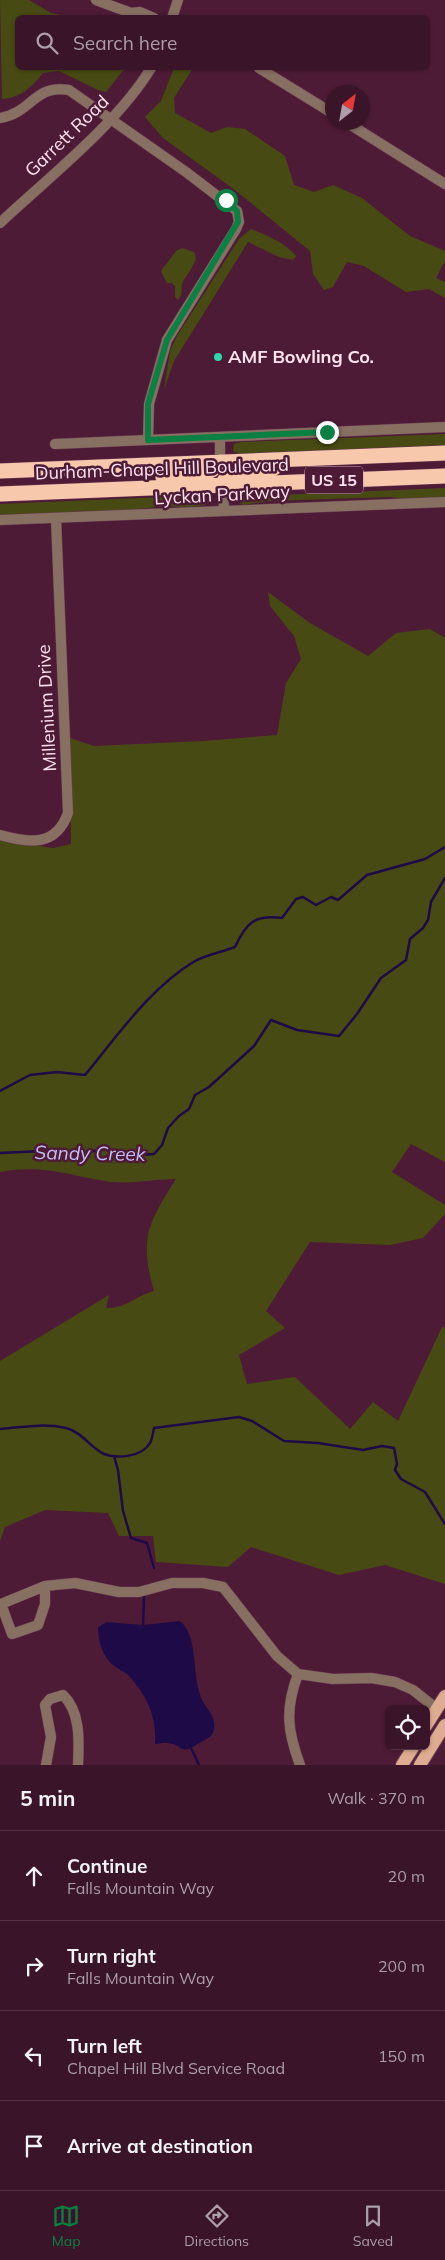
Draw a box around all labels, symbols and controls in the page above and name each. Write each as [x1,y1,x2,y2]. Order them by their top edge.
search box [15,15,430,70]
icon: search [33,29,61,57]
text: Search here [73,31,177,55]
north arrow [325,85,370,130]
street label: Garrett Road [20,90,113,181]
route start [215,189,238,212]
place label: AMF Bowling Co. [228,345,374,368]
marker: AMF Bowling Co. [212,351,224,363]
route end [316,421,339,444]
street label: Durham-Chapel Hill Boulevard [35,453,289,484]
road number: US 15 [305,466,363,494]
street label: Lyckan Parkway [153,479,291,510]
street label: Millenium Drive [32,644,61,772]
water label: Sandy Creek [34,1140,147,1166]
map controls [385,1705,430,1750]
button: locate [385,1705,430,1750]
text: 5 min [20,1785,75,1811]
text: Walk · 370 m [327,1788,425,1808]
text: Continue [67,1854,147,1878]
icon: ahead [20,1862,48,1890]
text: 20 m [388,1866,425,1886]
text: Falls Mountain Way [67,1878,214,1898]
text: Turn right [67,1944,156,1968]
icon: right [20,1952,48,1980]
text: 200 m [378,1956,425,1976]
text: Falls Mountain Way [67,1968,214,1988]
text: Turn left [67,2034,142,2058]
icon: left [20,2042,48,2070]
text: 150 m [378,2046,425,2066]
text: Chapel Hill Blvd Service Road [67,2058,285,2078]
icon: arrive [20,2132,48,2160]
text: Arrive at destination [67,2134,253,2158]
tab: Map [52,2202,81,2250]
tab: Directions [184,2202,249,2250]
tab: Saved [353,2202,393,2250]

